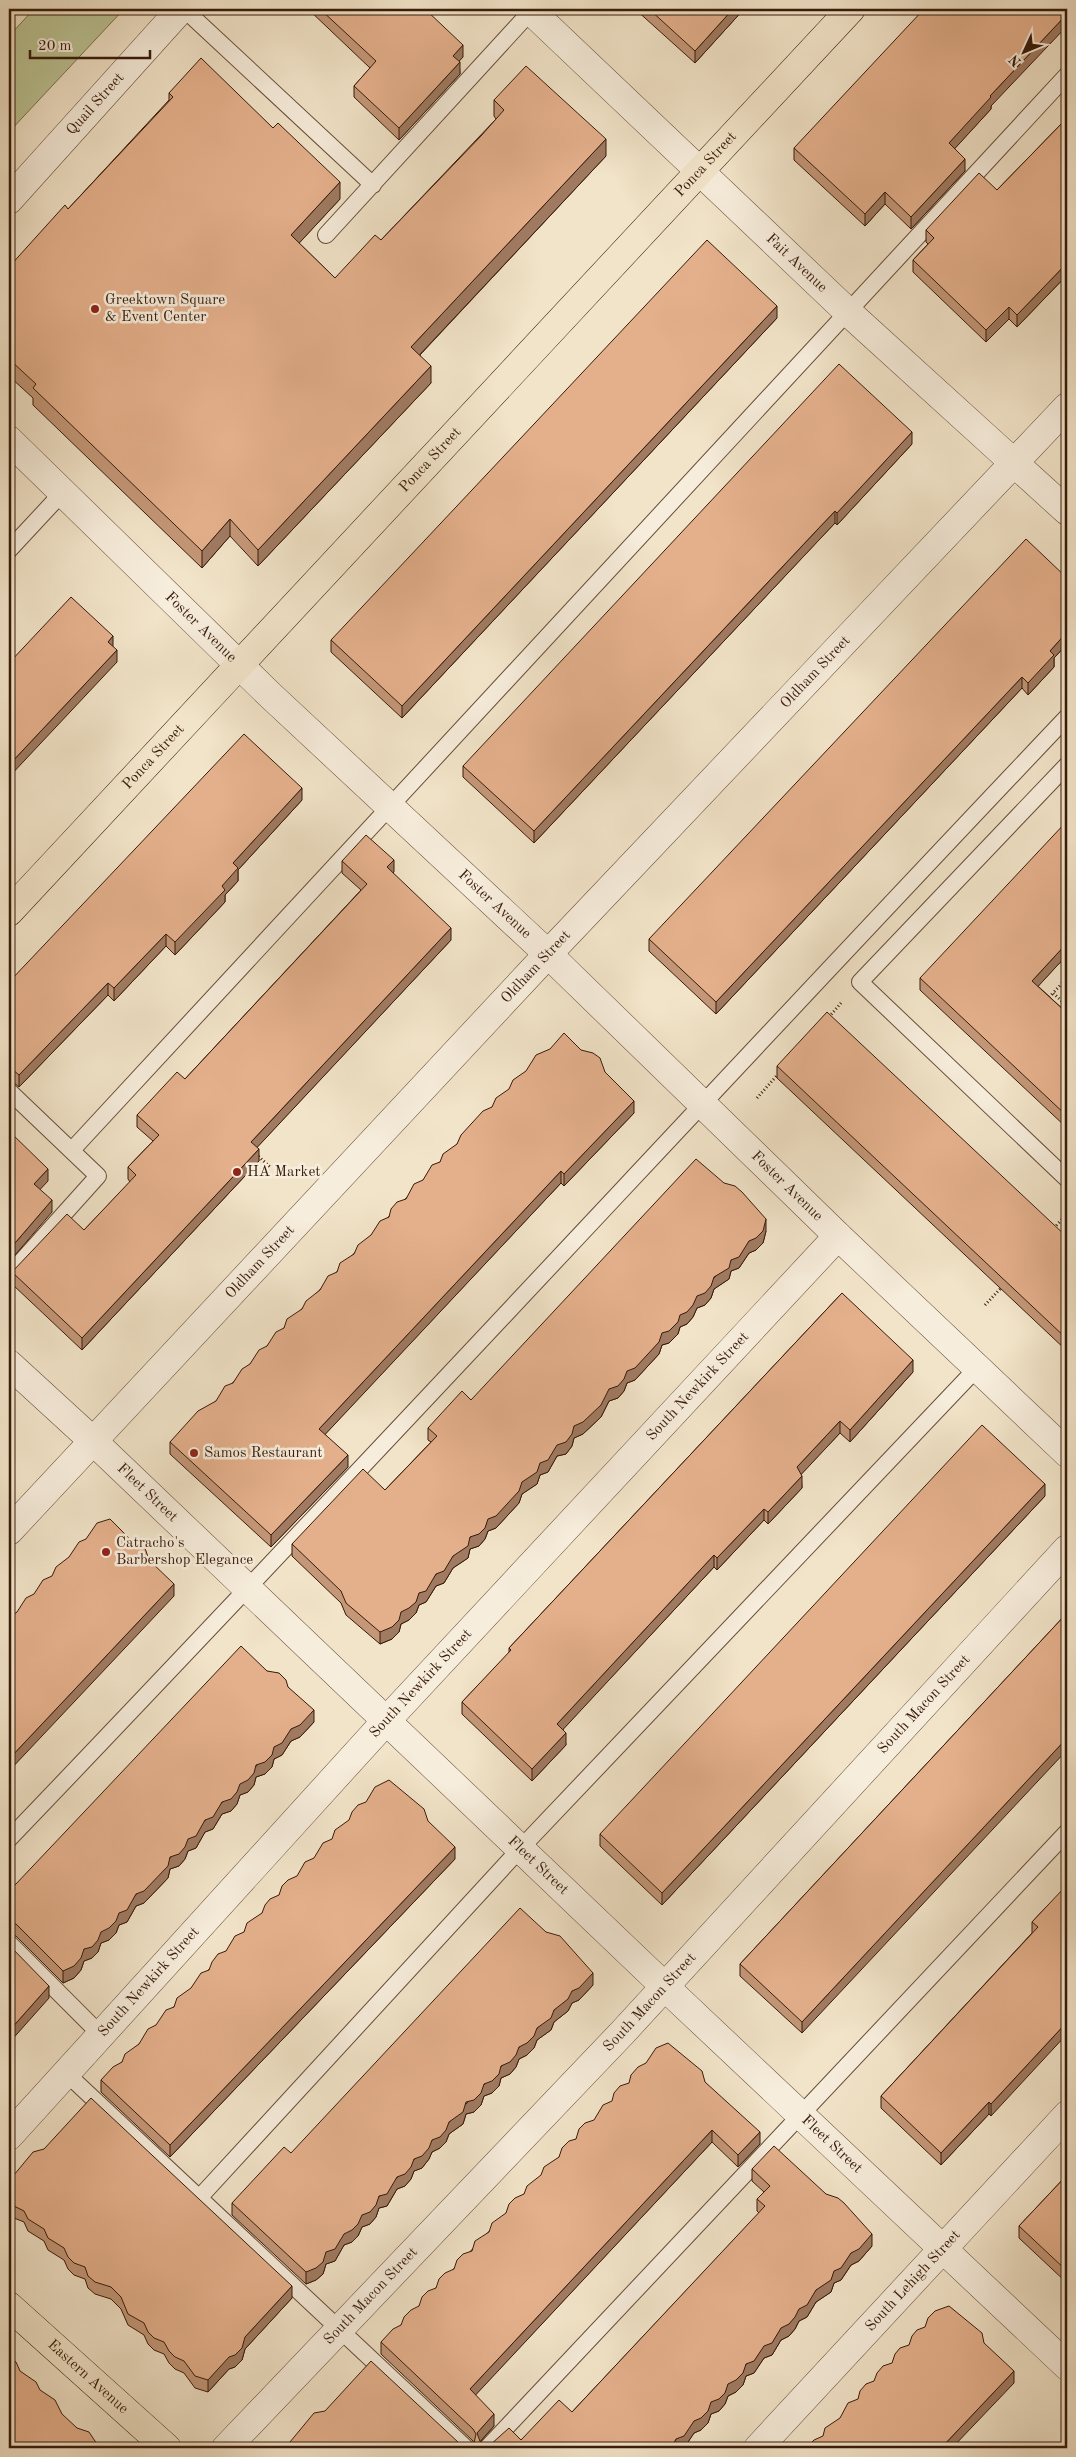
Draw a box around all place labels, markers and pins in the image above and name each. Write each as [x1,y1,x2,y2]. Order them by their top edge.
place label: Greektown Square & Event Center [105,293,225,325]
marker: Greektown Square & Event Center [89,303,101,315]
place label: HA Market [247,1165,321,1180]
marker: HA Market [231,1166,243,1178]
place label: Samos Restaurant [204,1446,323,1461]
marker: Samos Restaurant [188,1447,200,1459]
place label: Catracho's Barbershop Elegance [116,1536,253,1568]
marker: Catracho's Barbershop Elegance [100,1546,112,1558]

